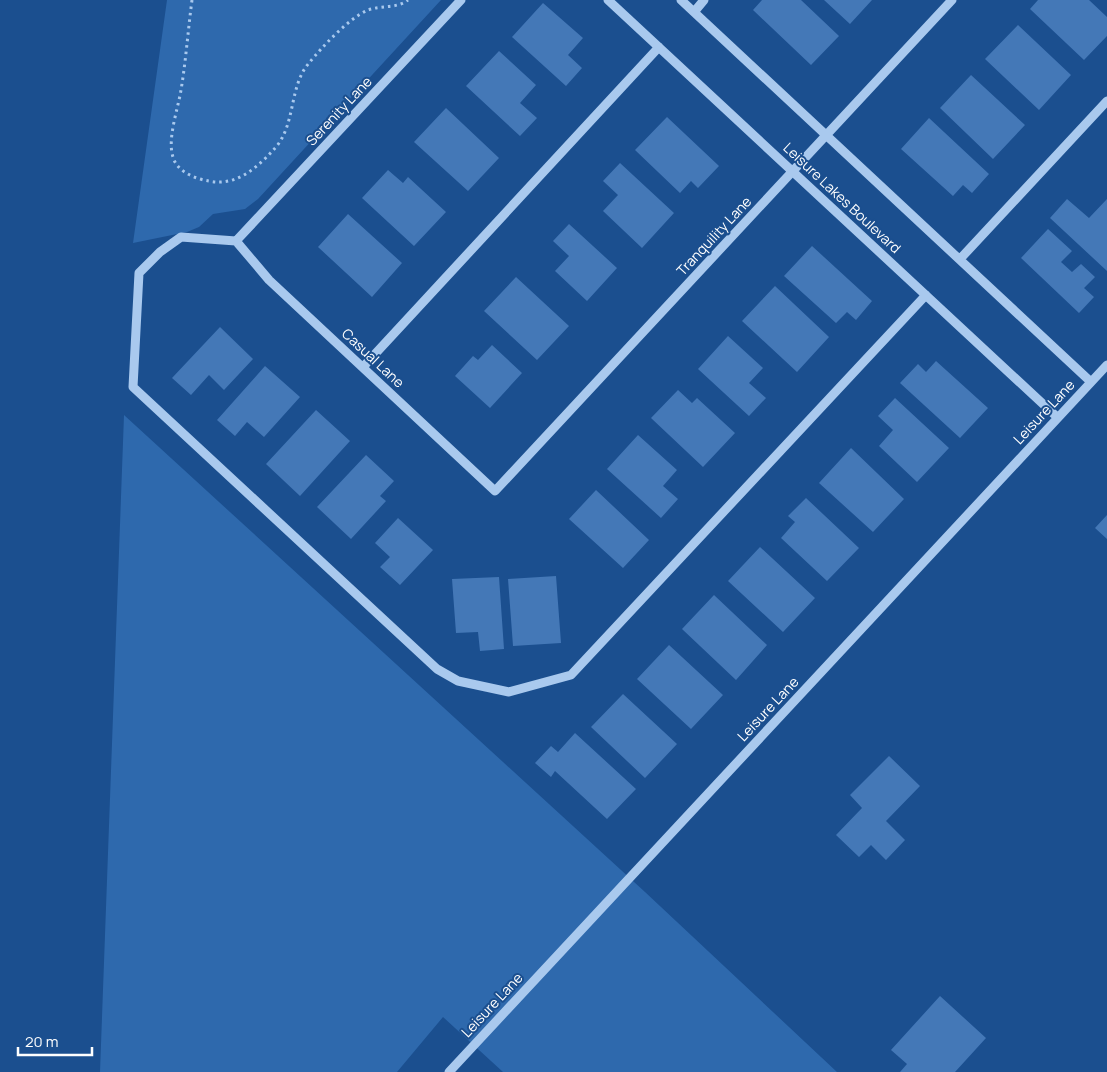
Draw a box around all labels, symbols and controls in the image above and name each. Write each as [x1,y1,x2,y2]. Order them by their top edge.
street label: Serenity Lane [302,72,376,149]
street label: Leisure Lakes Boulevard [779,138,905,257]
street label: Tranquility Lane [672,192,755,279]
street label: Casual Lane [338,324,409,391]
street label: Leisure Lane [1009,375,1078,448]
street label: Leisure Lane [733,672,802,745]
street label: Leisure Lane [457,968,526,1041]
scale bar [18,1024,91,1056]
text: 20 m [25,1031,58,1052]

